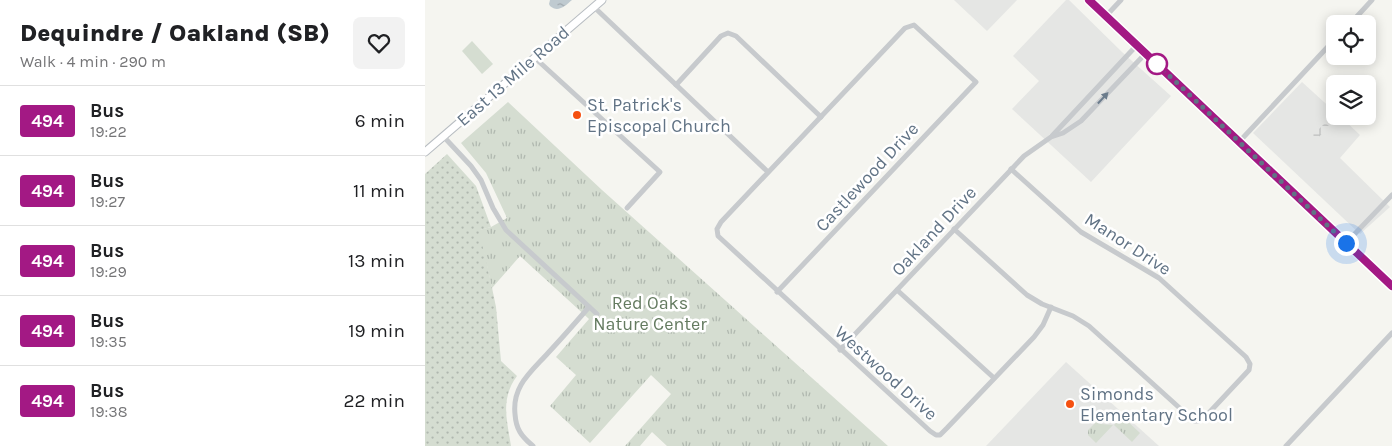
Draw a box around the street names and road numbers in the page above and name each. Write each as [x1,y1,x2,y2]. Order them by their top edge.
street label: East 13 Mile Road [452,21,574,131]
street label: Castlewood Drive [811,118,923,236]
street label: Oakland Drive [887,182,981,280]
street label: Manor Drive [1081,208,1175,280]
street label: Westwood Drive [830,321,942,425]

